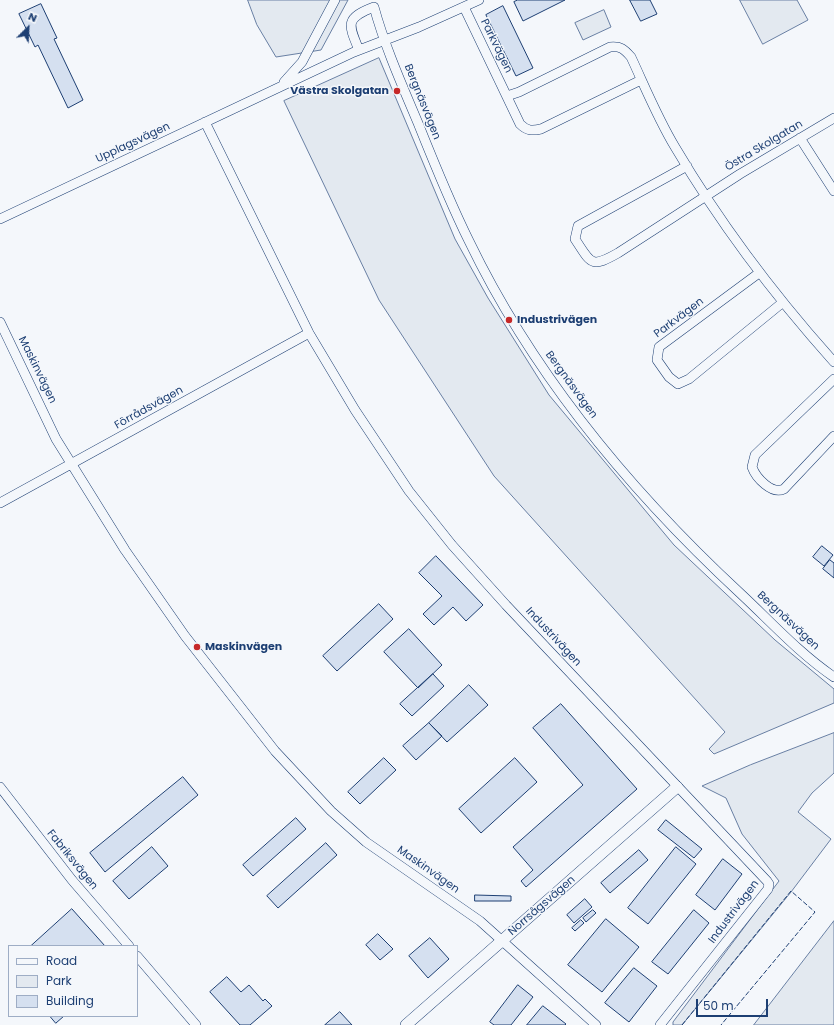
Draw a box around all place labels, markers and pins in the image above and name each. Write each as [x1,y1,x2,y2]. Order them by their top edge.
place label: Västra Skolgatan [290,84,389,98]
marker: Västra Skolgatan [392,86,402,96]
place label: Industrivägen [517,313,597,327]
marker: Industrivägen [504,315,514,325]
place label: Maskinvägen [205,640,282,654]
marker: Maskinvägen [192,642,202,652]

